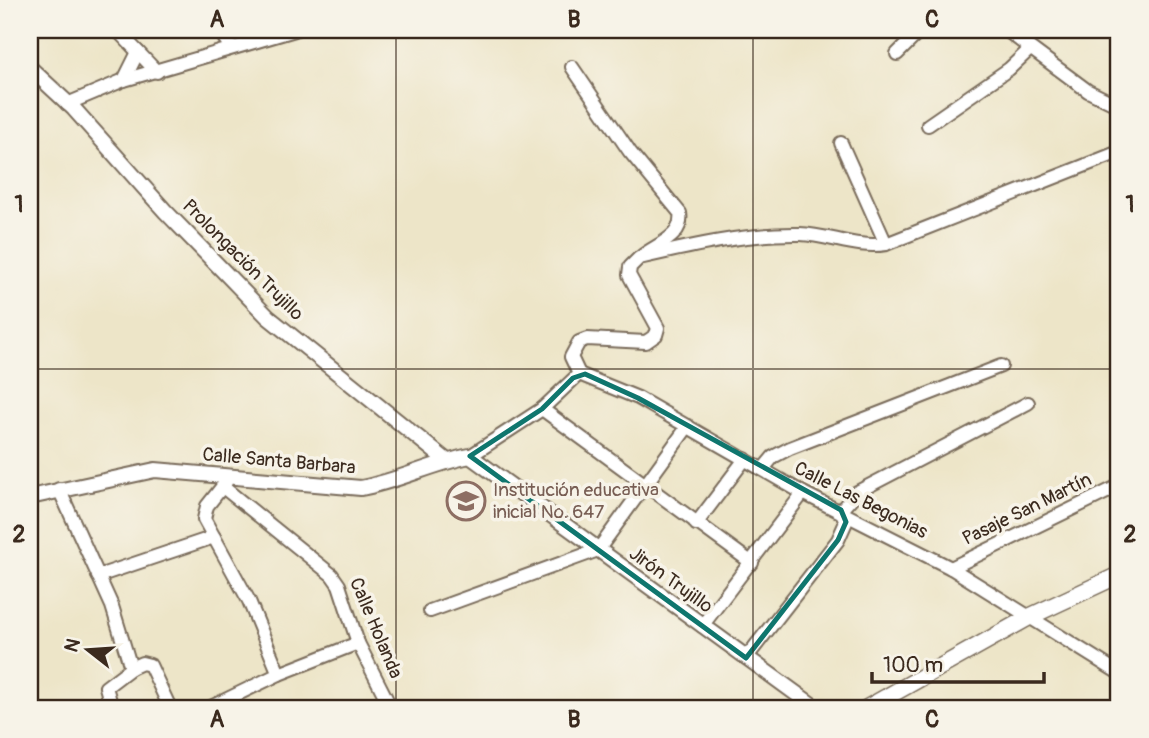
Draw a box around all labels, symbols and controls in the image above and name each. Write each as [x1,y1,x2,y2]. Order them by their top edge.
text: A [210,5,225,34]
text: B [567,5,581,34]
text: C [925,5,939,34]
text: 1 [15,190,24,219]
text: 1 [1126,190,1135,219]
street label: Prolongación Trujillo [177,194,309,326]
street label: Calle Santa Barbara [201,442,357,480]
street label: Calle Las Begonias [790,456,932,544]
street label: Pasaje San Martín [958,467,1096,551]
place label: Institución educativa inicial No. 647 [493,478,659,524]
school or university icon: Institución educativa inicial No. 647 [445,480,487,522]
text: 2 [13,520,26,549]
text: 2 [1124,520,1137,549]
street label: Jirón Trujillo [624,542,718,618]
street label: Calle Holanda [344,574,408,682]
north arrow [52,616,122,686]
text: N [59,636,86,655]
scale bar [872,640,1044,684]
text: 100 m [883,652,943,679]
text: A [210,705,225,734]
text: B [567,705,581,734]
text: C [925,705,939,734]

